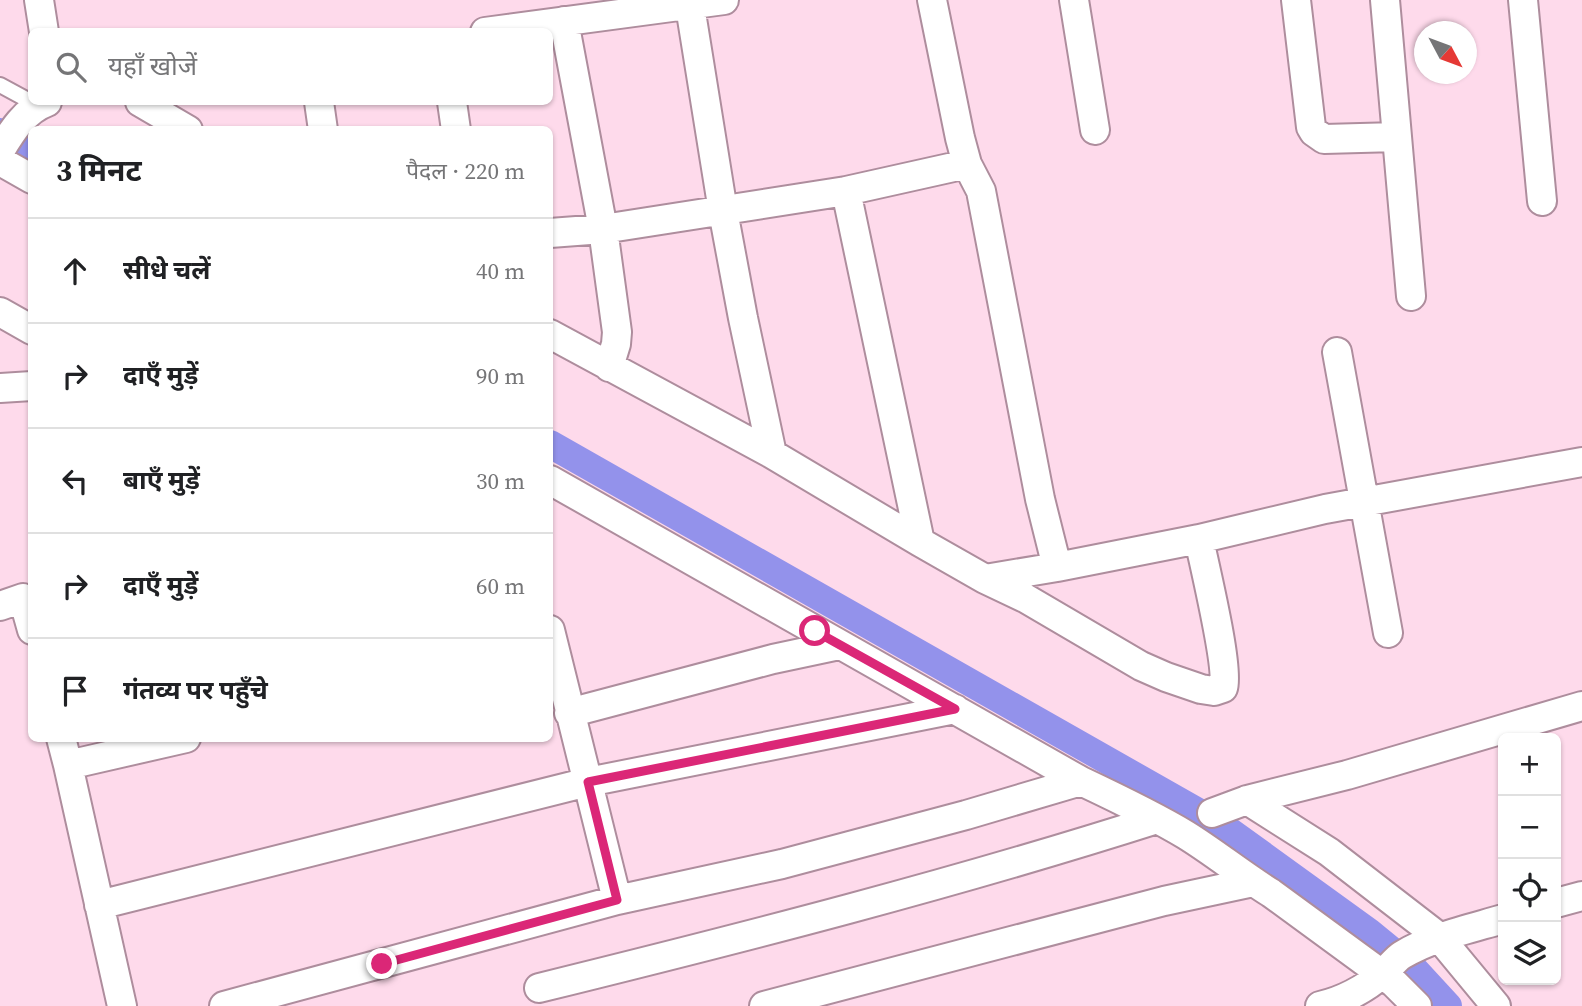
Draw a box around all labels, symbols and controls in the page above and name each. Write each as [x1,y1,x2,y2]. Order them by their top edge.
north arrow [1414,21,1477,84]
search box [28,28,553,105]
icon: search [52,48,90,86]
text: यहाँ खोजें [108,48,197,84]
text: 3 मिनट [56,150,142,191]
text: पैदल · 220 m [406,155,525,187]
icon: ahead [56,252,94,290]
text: सीधे चलें [123,252,211,288]
text: 40 m [476,255,525,287]
icon: right [56,357,94,395]
text: दाएँ मुड़ें [123,357,198,393]
text: 90 m [476,360,525,392]
icon: left [56,462,94,500]
text: बाएँ मुड़ें [123,462,200,498]
text: 30 m [476,465,525,497]
icon: right [56,567,94,605]
text: दाएँ मुड़ें [123,567,198,603]
text: 60 m [476,570,525,602]
route start [799,615,830,646]
icon: arrive [56,672,94,710]
text: गंतव्य पर पहुँचे [123,672,268,708]
map controls [1498,733,1561,985]
button: + [1498,733,1561,796]
button: − [1498,796,1561,859]
button: locate [1498,859,1561,922]
button: layers [1498,922,1561,985]
route end [366,948,397,979]

